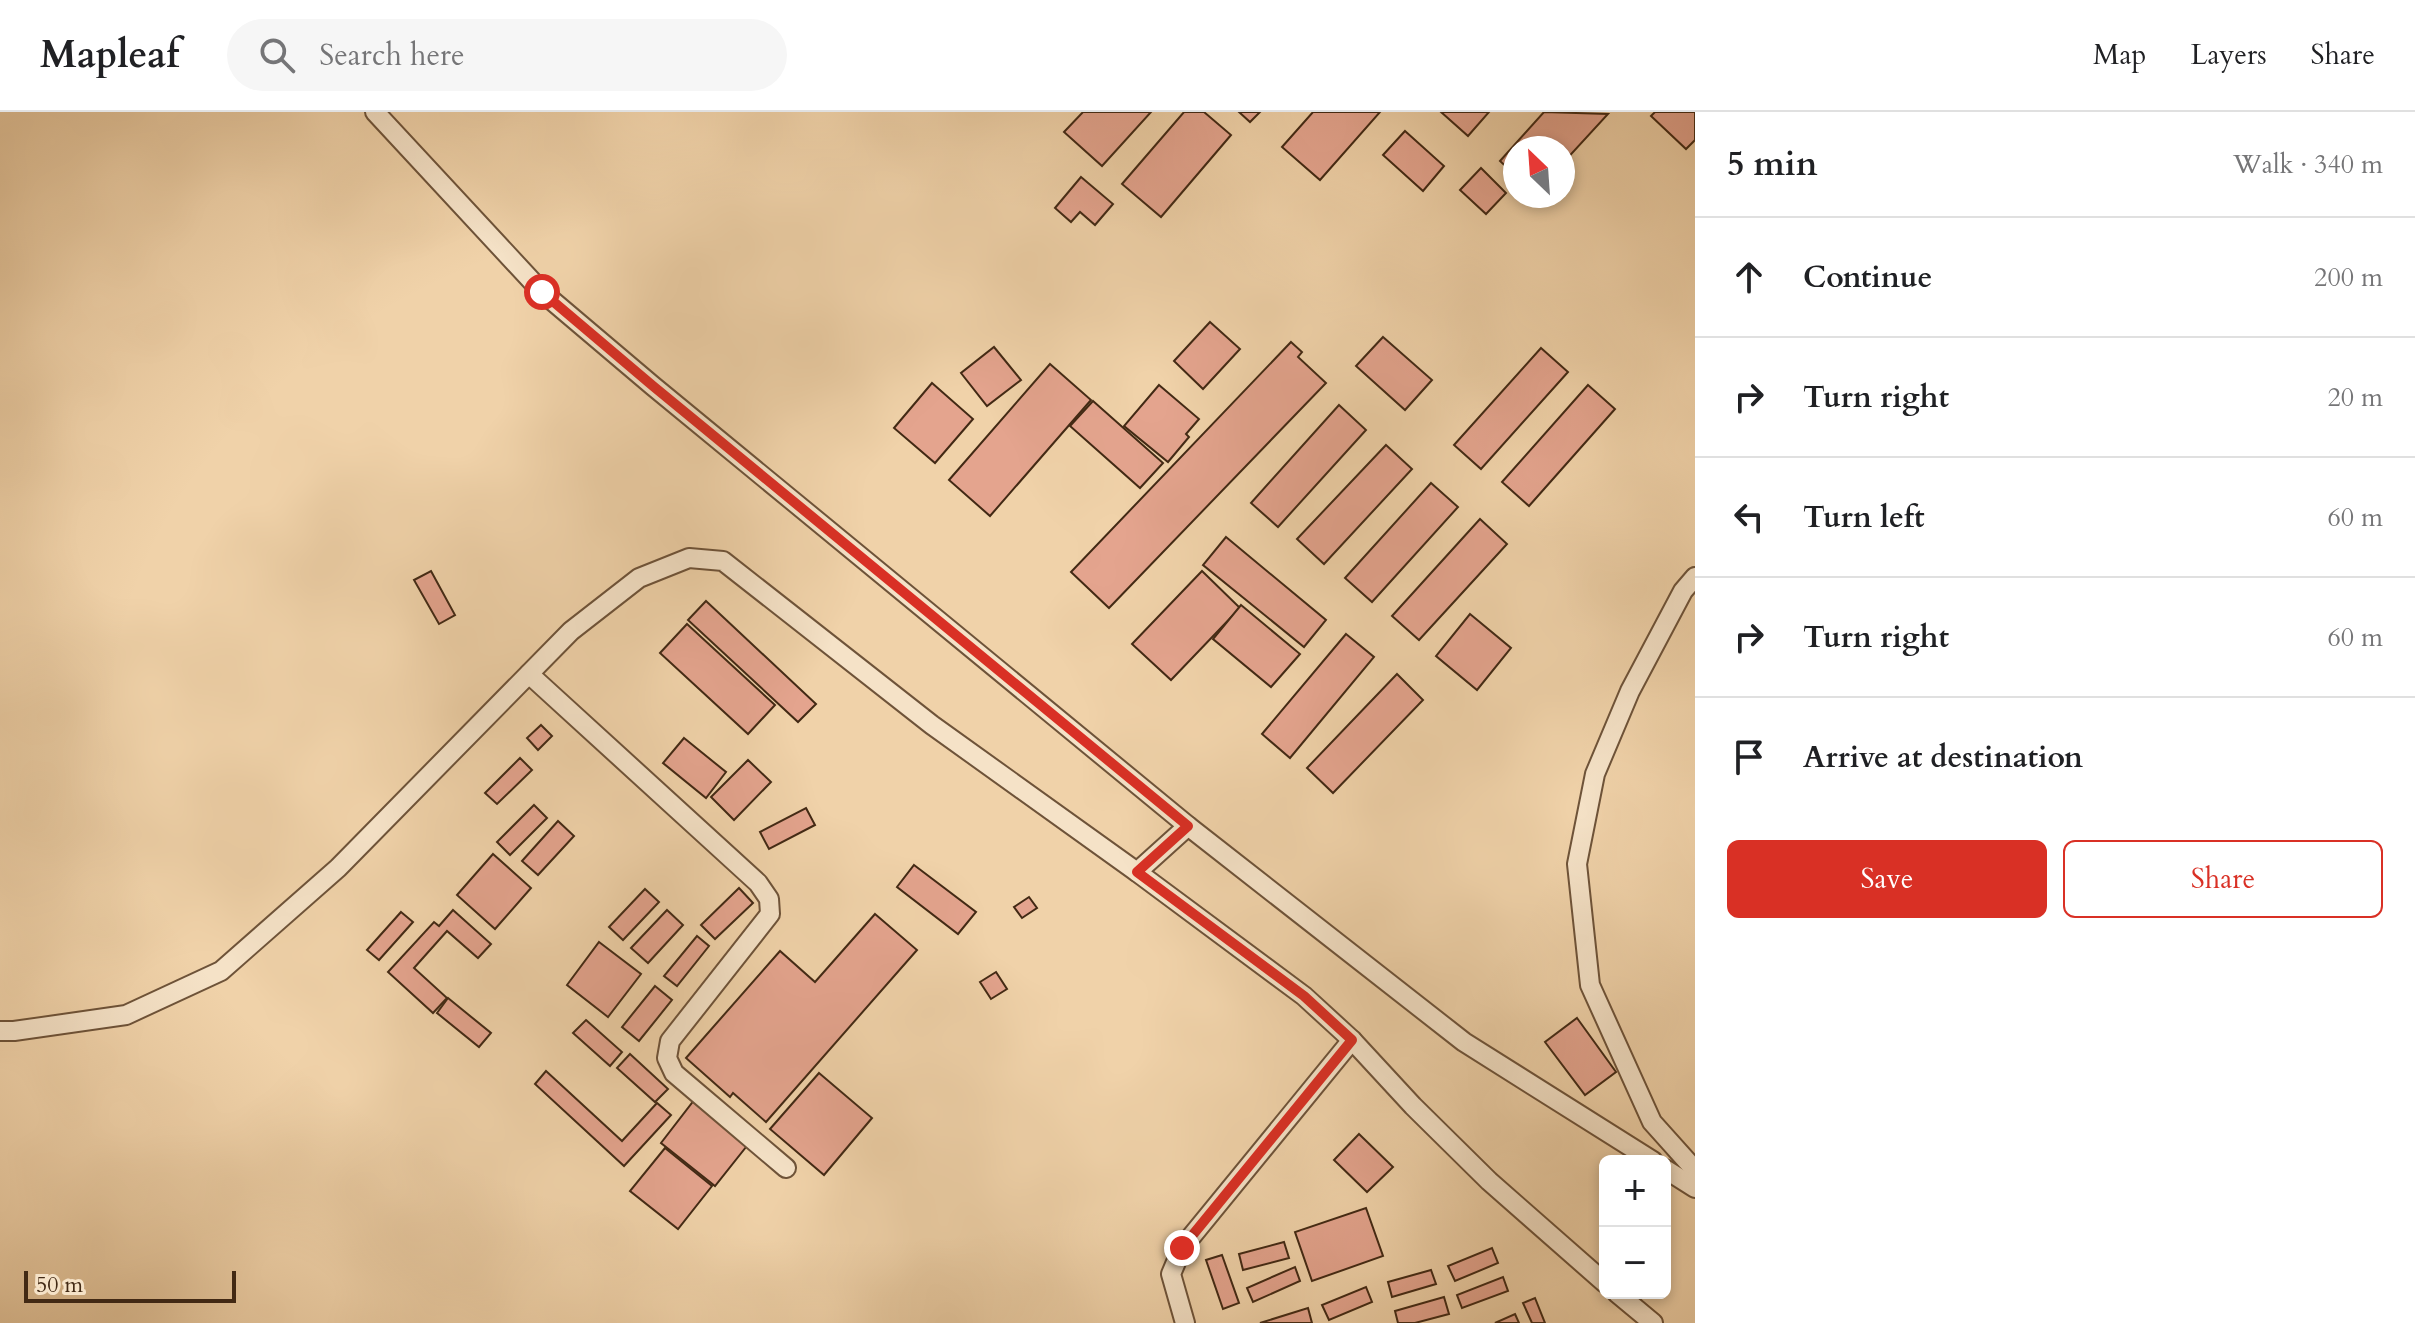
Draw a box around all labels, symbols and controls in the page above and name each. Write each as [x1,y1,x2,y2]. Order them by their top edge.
search box [227,19,787,91]
text: Mapleaf [40,29,179,81]
icon: search [255,33,299,77]
text: Search here [319,35,465,76]
text: Map [2093,36,2146,74]
text: Layers [2190,36,2267,74]
text: Share [2311,36,2375,74]
north arrow [1503,136,1575,208]
text: 5 min [1727,141,1818,187]
text: Walk · 340 m [2233,147,2383,182]
icon: ahead [1727,255,1771,299]
text: Continue [1803,257,1932,298]
text: 200 m [2314,260,2383,295]
route start [524,274,560,310]
icon: right [1727,375,1771,419]
text: Turn right [1803,377,1949,418]
text: 20 m [2327,380,2383,415]
icon: left [1727,495,1771,539]
text: Turn left [1803,497,1925,538]
text: 60 m [2327,500,2383,535]
icon: right [1727,615,1771,659]
text: Turn right [1803,617,1949,658]
text: 60 m [2327,620,2383,655]
icon: arrive [1727,735,1771,779]
text: Arrive at destination [1803,737,2083,778]
button: Save [1727,840,2047,918]
button: Share [2063,840,2383,918]
map controls [1599,1155,1671,1299]
button: + [1599,1155,1671,1227]
button: − [1599,1227,1671,1299]
route end [1164,1230,1200,1266]
scale bar [24,1267,236,1303]
text: 50 m [36,1270,83,1300]

